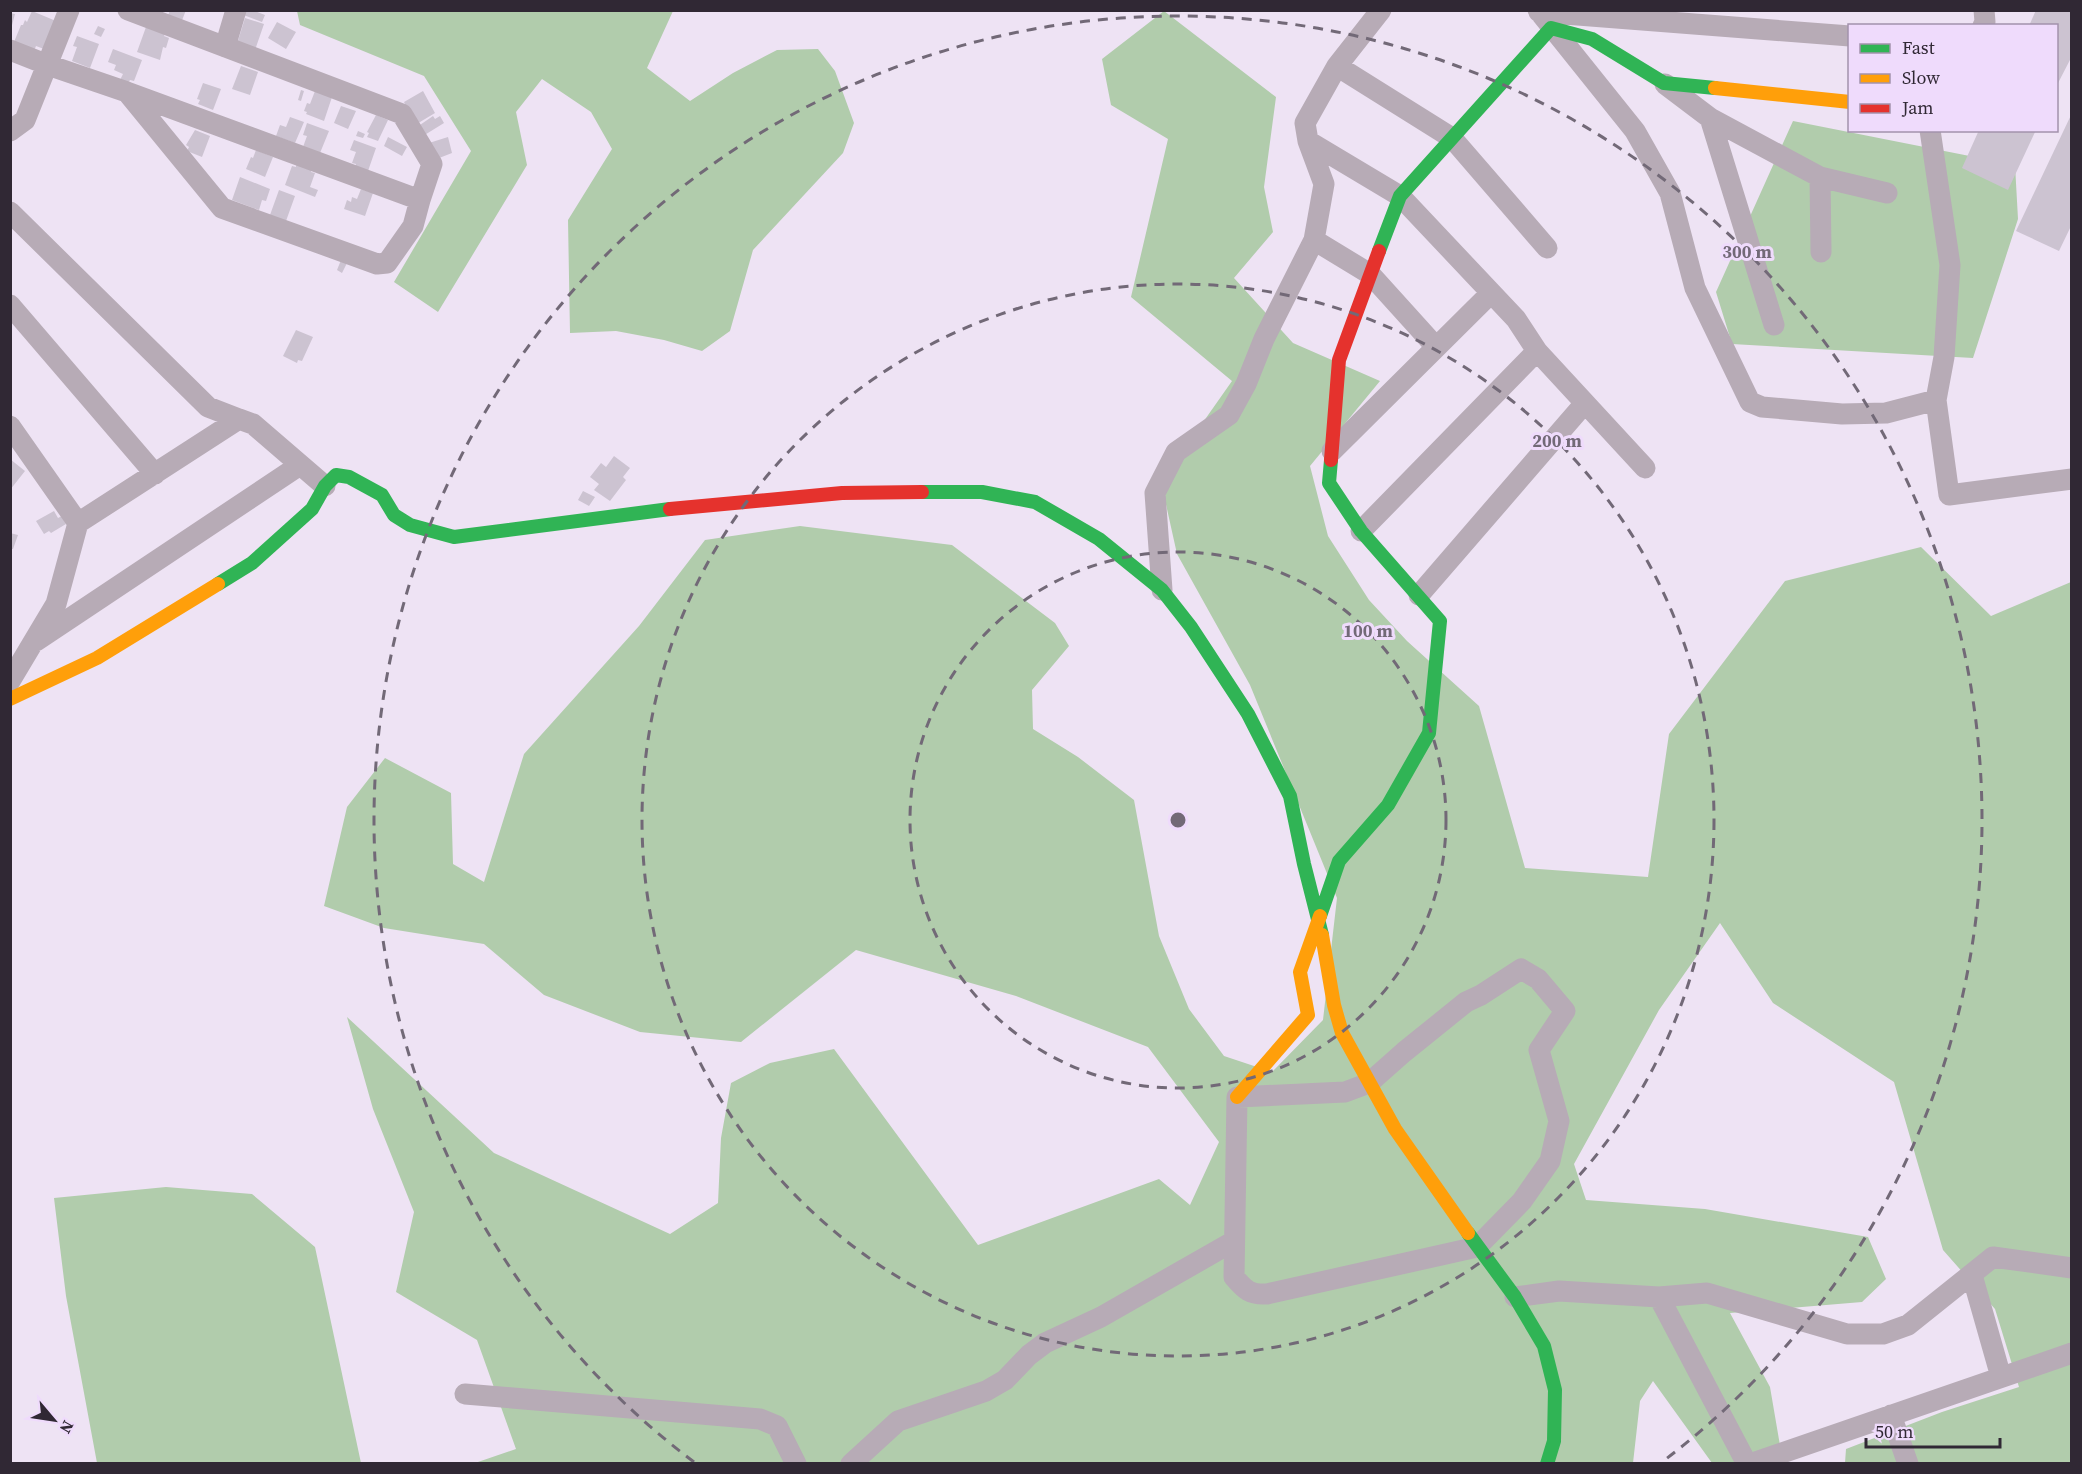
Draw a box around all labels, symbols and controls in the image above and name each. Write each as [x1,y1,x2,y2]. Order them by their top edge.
legend [1848,24,2058,132]
text: Fast [1902,35,1935,60]
text: Slow [1902,65,1940,90]
text: Jam [1901,95,1934,120]
text: 300 m [1722,239,1772,264]
text: 200 m [1532,428,1582,453]
text: 100 m [1343,618,1393,643]
centre of rings [1168,810,1188,830]
north arrow [24,1390,84,1450]
scale bar [1866,1411,2000,1449]
text: N [55,1417,80,1438]
text: 50 m [1875,1419,1913,1444]

